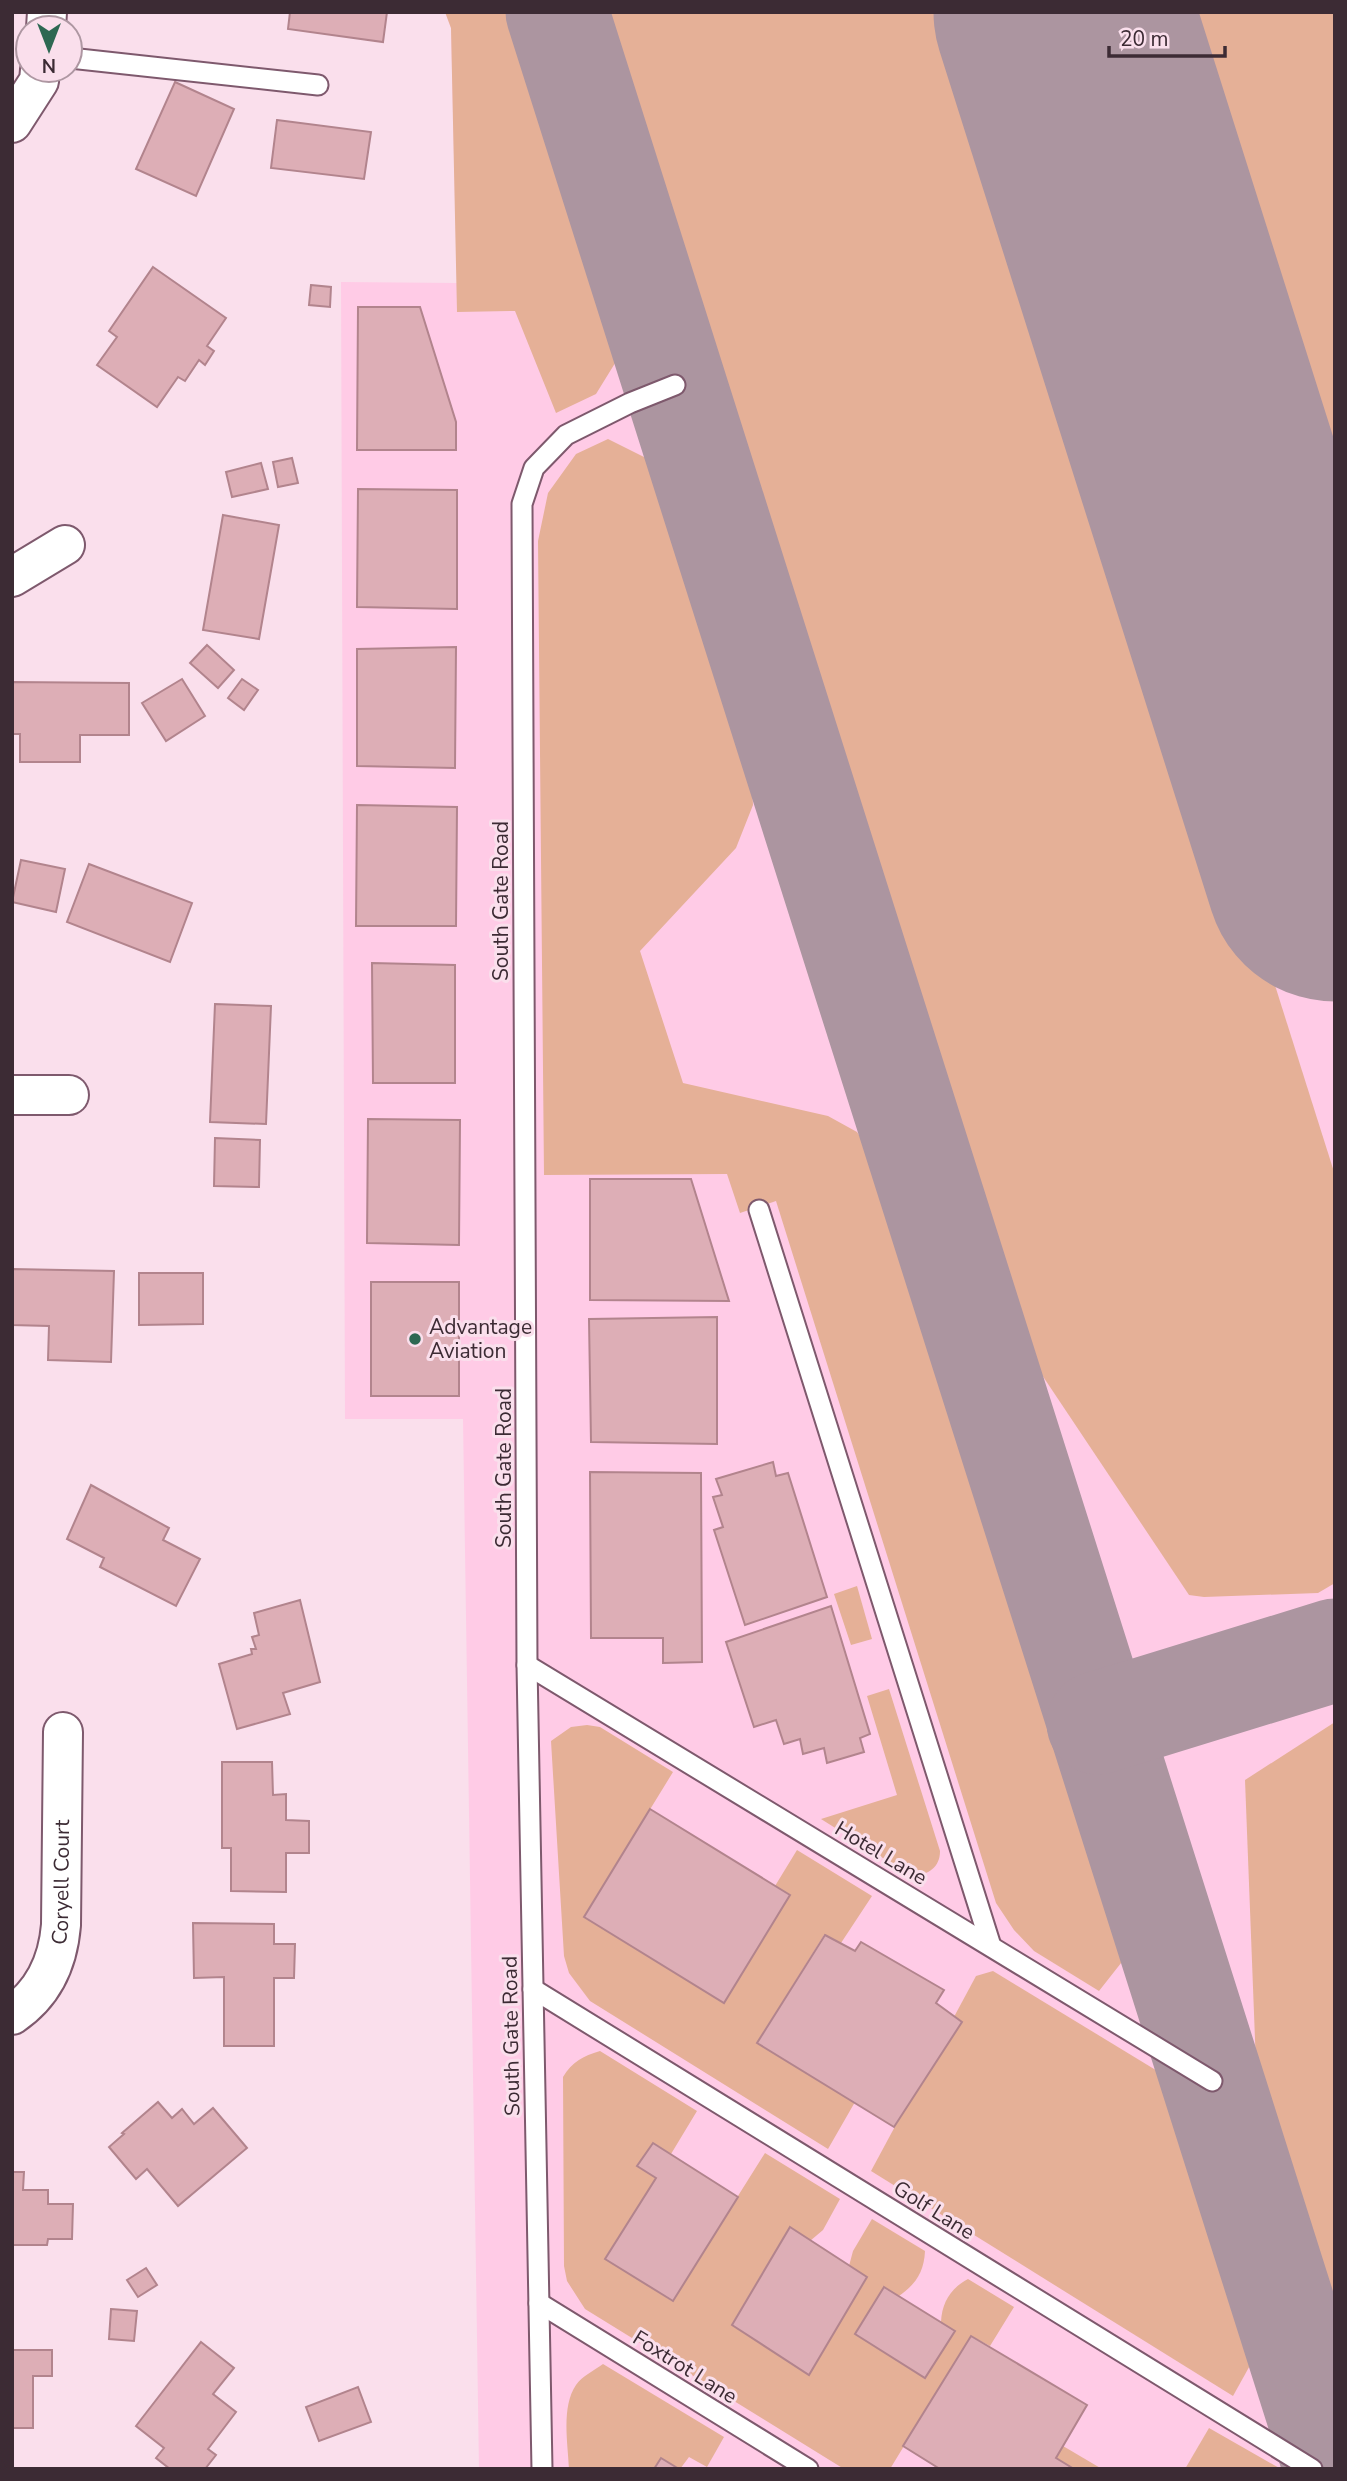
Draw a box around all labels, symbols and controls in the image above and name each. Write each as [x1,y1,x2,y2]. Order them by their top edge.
north arrow [14,14,84,84]
scale bar [1109,14,1224,58]
text: 20 m [1120,25,1169,53]
text: N [42,52,56,78]
street label: South Gate Road [487,821,515,981]
place label: Advantage Aviation [429,1313,532,1365]
marker: Advantage Aviation [407,1331,423,1347]
street label: South Gate Road [490,1388,518,1548]
street label: Hotel Lane [830,1814,932,1892]
street label: Coryell Court [45,1819,76,1947]
street label: South Gate Road [496,1956,526,2116]
street label: Golf Lane [888,2174,980,2246]
street label: Foxtrot Lane [627,2324,743,2410]

